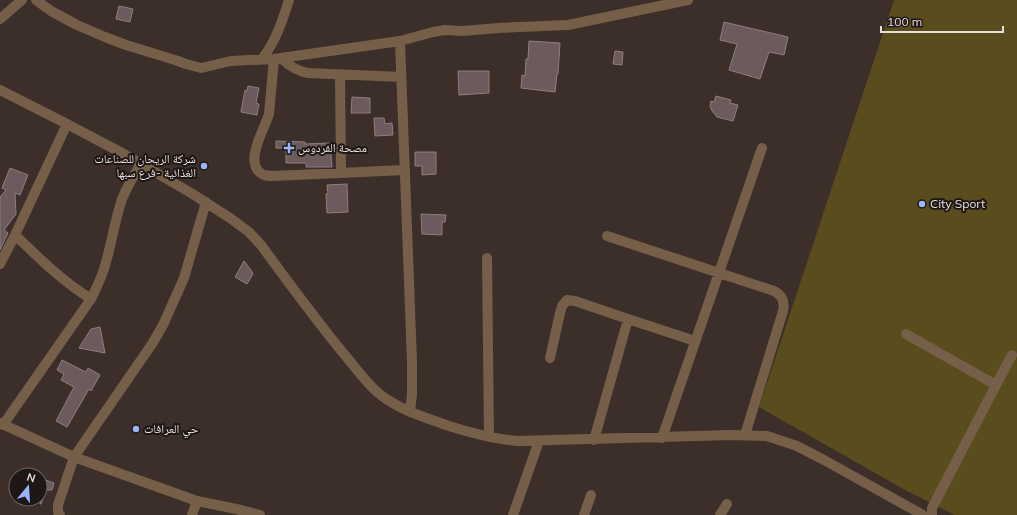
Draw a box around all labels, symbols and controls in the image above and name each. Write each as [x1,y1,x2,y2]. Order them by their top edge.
scale bar [881,8,1003,34]
text: 100 m [887,14,922,29]
place label: مصحة الفردوس [298,140,367,155]
marker: مصحة الفردوس [283,142,295,154]
place label: شركة الريحان للصناعات الغذائية -فرع سبها [94,151,196,181]
marker: شركة الريحان للصناعات الغذائية -فرع سبها [199,161,209,171]
place label: City Sport [930,196,985,211]
marker: City Sport [917,199,927,209]
place label: حي العرافات [144,421,199,439]
marker: حي العرافات [131,424,141,434]
north arrow [8,467,48,507]
text: N [25,470,37,485]

